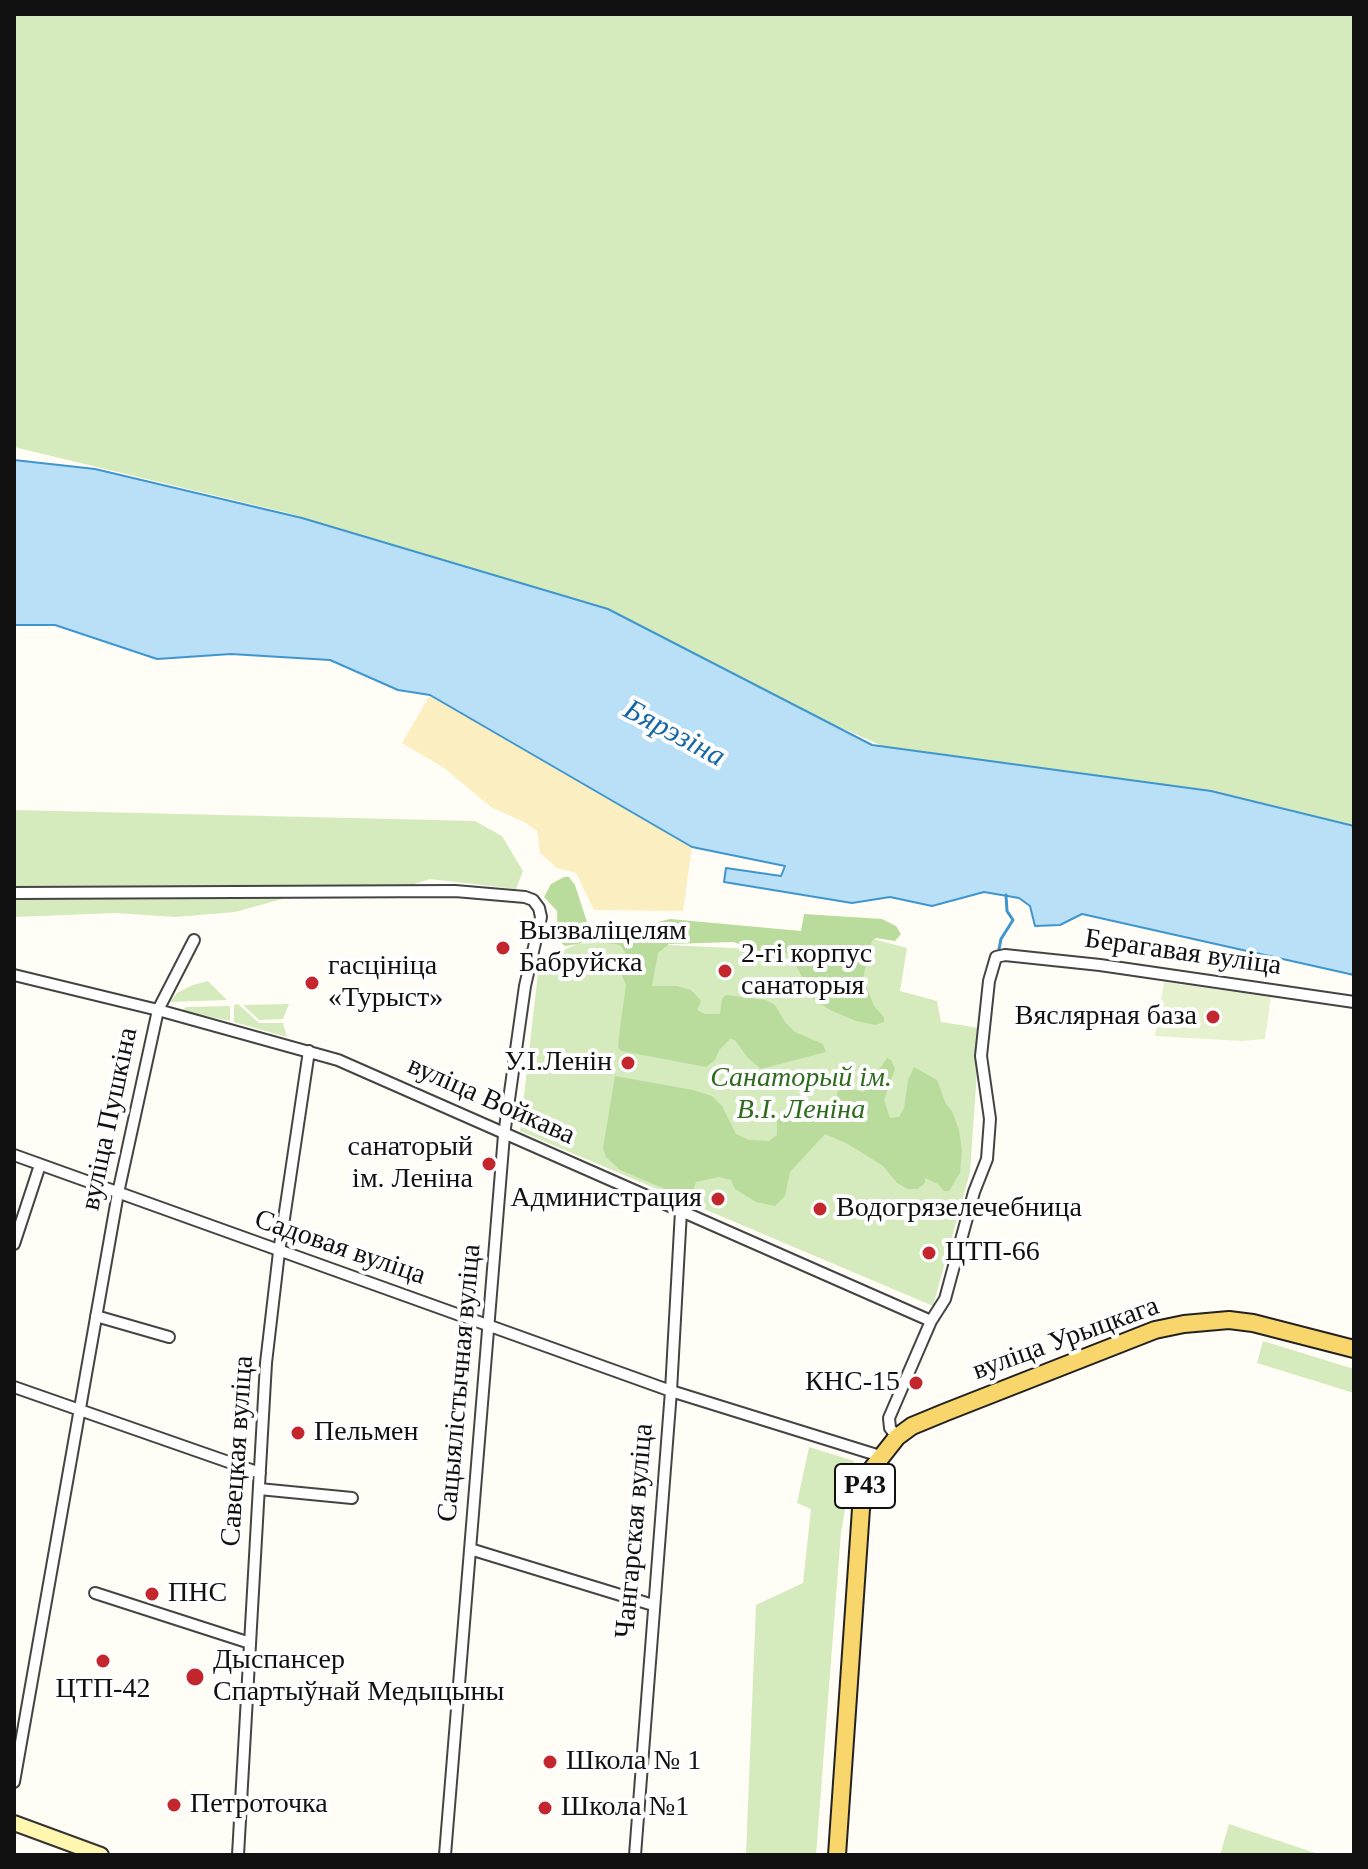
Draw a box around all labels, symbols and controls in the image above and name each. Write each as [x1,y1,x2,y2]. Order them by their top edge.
water label: Бярэзіна [617,692,731,776]
place label: Вызваліцелям Бабруйска [519,915,687,981]
street label: Берагавая вуліца [1083,923,1283,983]
place label: 2-гі корпус санаторыя [741,938,872,1004]
marker: Вызваліцелям Бабруйска [494,939,512,957]
place label: гасцініца «Турыст» [328,950,443,1016]
marker: 2-гі корпус санаторыя [716,962,734,980]
marker: гасцініца «Турыст» [303,974,321,992]
place label: Вяслярная база [1015,1000,1197,1034]
marker: Вяслярная база [1204,1008,1222,1026]
street label: вуліца Пушкіна [74,1025,146,1213]
place label: У.І.Ленін [504,1046,612,1080]
street label: вуліца Войкава [402,1049,580,1153]
marker: У.І.Ленін [619,1054,637,1072]
park label: Санаторый ім. В.І. Леніна [710,1062,892,1128]
place label: санаторый ім. Леніна [347,1131,473,1197]
marker: санаторый ім. Леніна [480,1155,498,1173]
place label: Администрация [511,1182,702,1216]
marker: Администрация [709,1190,727,1208]
place label: Водогрязелечебница [836,1192,1082,1226]
marker: Водогрязелечебница [811,1200,829,1218]
street label: Садовая вуліца [250,1203,430,1293]
place label: ЦТП-66 [945,1236,1040,1270]
street label: Сацыялістычная вуліца [431,1243,489,1523]
marker: ЦТП-66 [920,1244,938,1262]
street label: вуліца Урыцкага [968,1290,1164,1388]
street label: Савецкая вуліца [215,1354,261,1548]
place label: КНС-15 [805,1366,900,1400]
marker: КНС-15 [907,1374,925,1392]
place label: Пельмен [314,1416,419,1450]
street label: Чангарская вуліца [609,1422,661,1640]
marker: Пельмен [289,1424,307,1442]
road number: Р43 [835,1464,895,1508]
place label: ПНС [168,1577,227,1611]
marker: ПНС [143,1585,161,1603]
place label: Дыспансер Спартыўнай Медыцыны [213,1644,504,1710]
marker: ЦТП-42 [94,1652,112,1670]
marker: Дыспансер Спартыўнай Медыцыны [184,1666,206,1688]
place label: ЦТП-42 [56,1673,150,1707]
place label: Школа № 1 [566,1745,701,1779]
marker: Школа № 1 [541,1753,559,1771]
place label: Петроточка [190,1788,328,1822]
place label: Школа №1 [561,1791,689,1825]
marker: Петроточка [165,1796,183,1814]
marker: Школа №1 [536,1799,554,1817]

